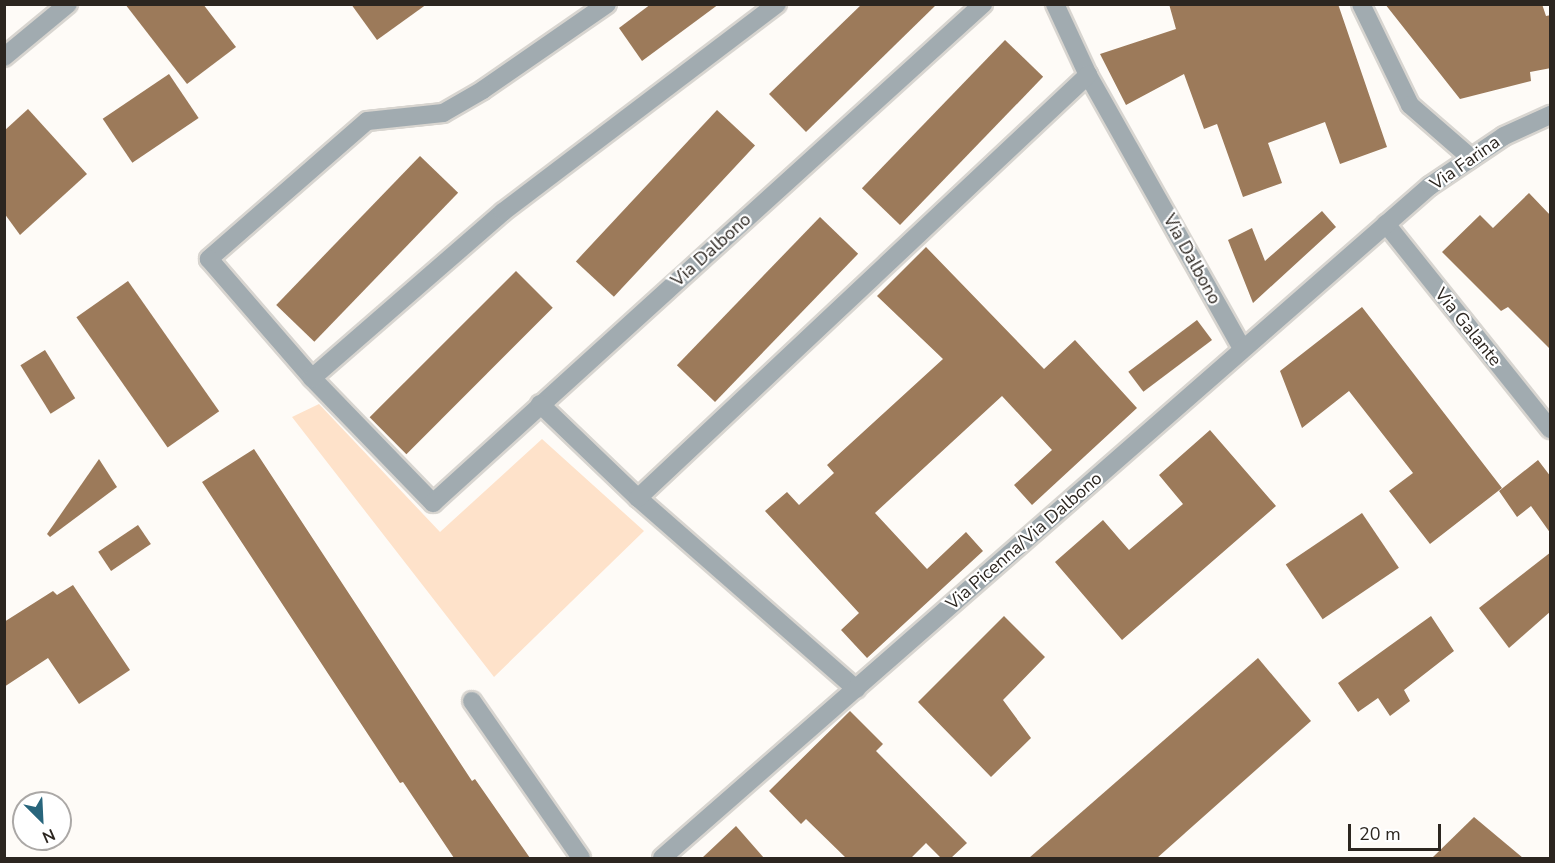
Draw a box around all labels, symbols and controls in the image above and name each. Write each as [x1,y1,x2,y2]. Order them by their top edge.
street label: Via Farina [1426,131,1504,195]
street label: Via Dalbono [667,209,755,291]
street label: Via Dalbono [1158,210,1226,308]
street label: Via Galante [1430,284,1506,370]
street label: Via Picenna/Via Dalbono [942,467,1106,615]
north arrow [12,791,72,851]
scale bar [1351,812,1444,850]
text: 20 m [1359,822,1401,846]
text: N [39,823,58,848]

